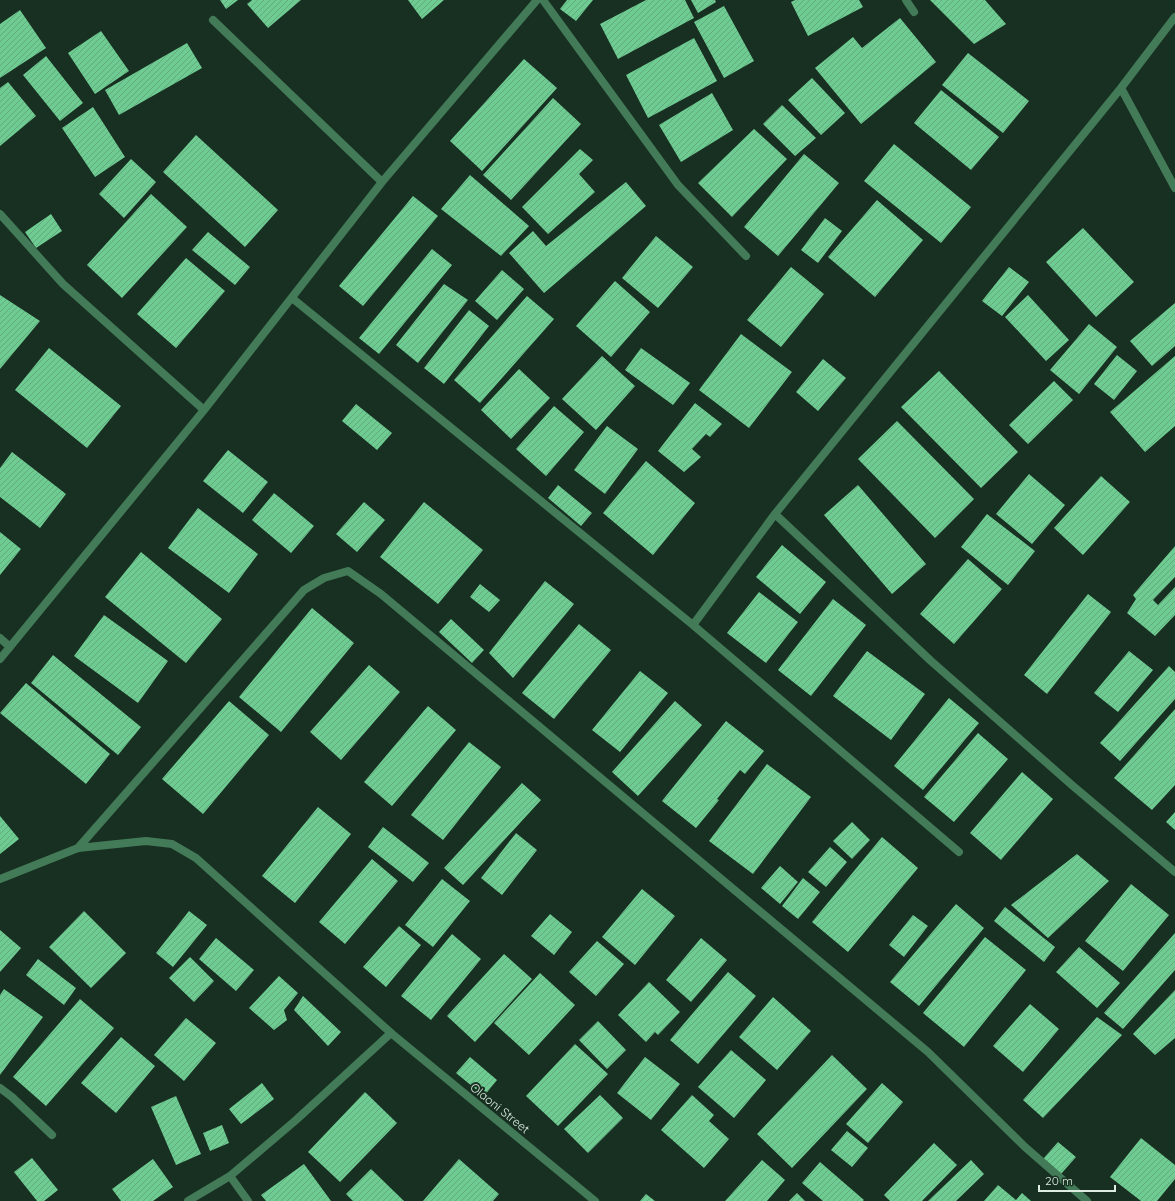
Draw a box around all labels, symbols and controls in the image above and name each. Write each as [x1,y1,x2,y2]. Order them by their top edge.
street label: Olaoni Street [467,1079,533,1137]
scale bar [1039,1167,1115,1193]
text: 20 m [1045,1173,1073,1188]

